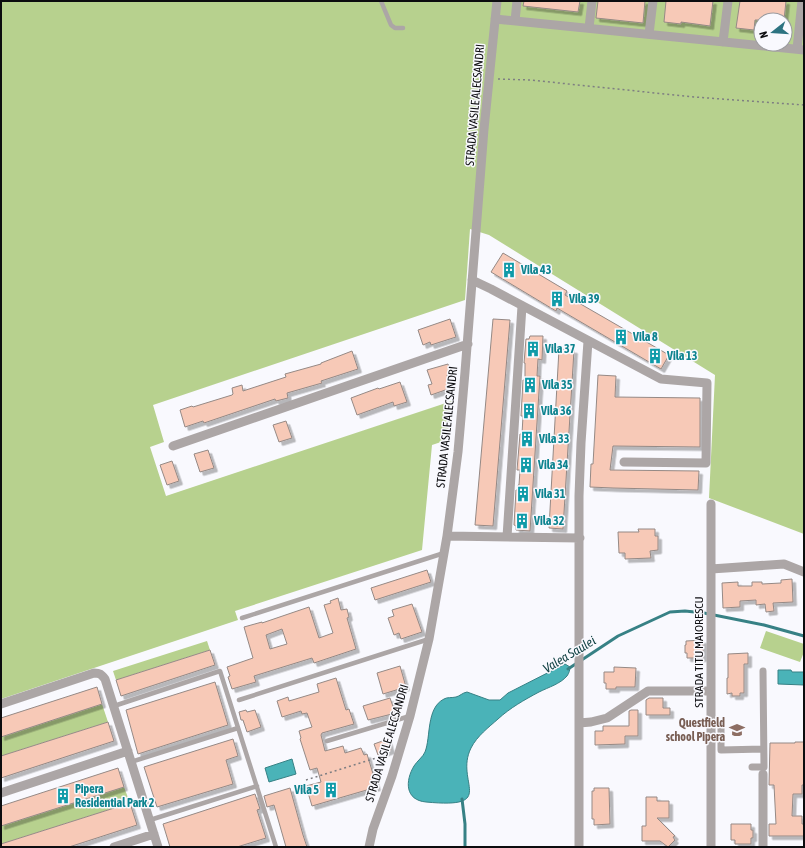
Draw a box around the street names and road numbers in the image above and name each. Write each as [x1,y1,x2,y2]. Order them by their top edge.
street label: STRADA VASILE ALECSANDRI [463,43,487,167]
street label: STRADA VASILE ALECSANDRI [434,365,460,489]
street label: STRADA TITU MAIORESCU [692,596,706,708]
street label: STRADA VASILE ALECSANDRI [362,682,412,804]

